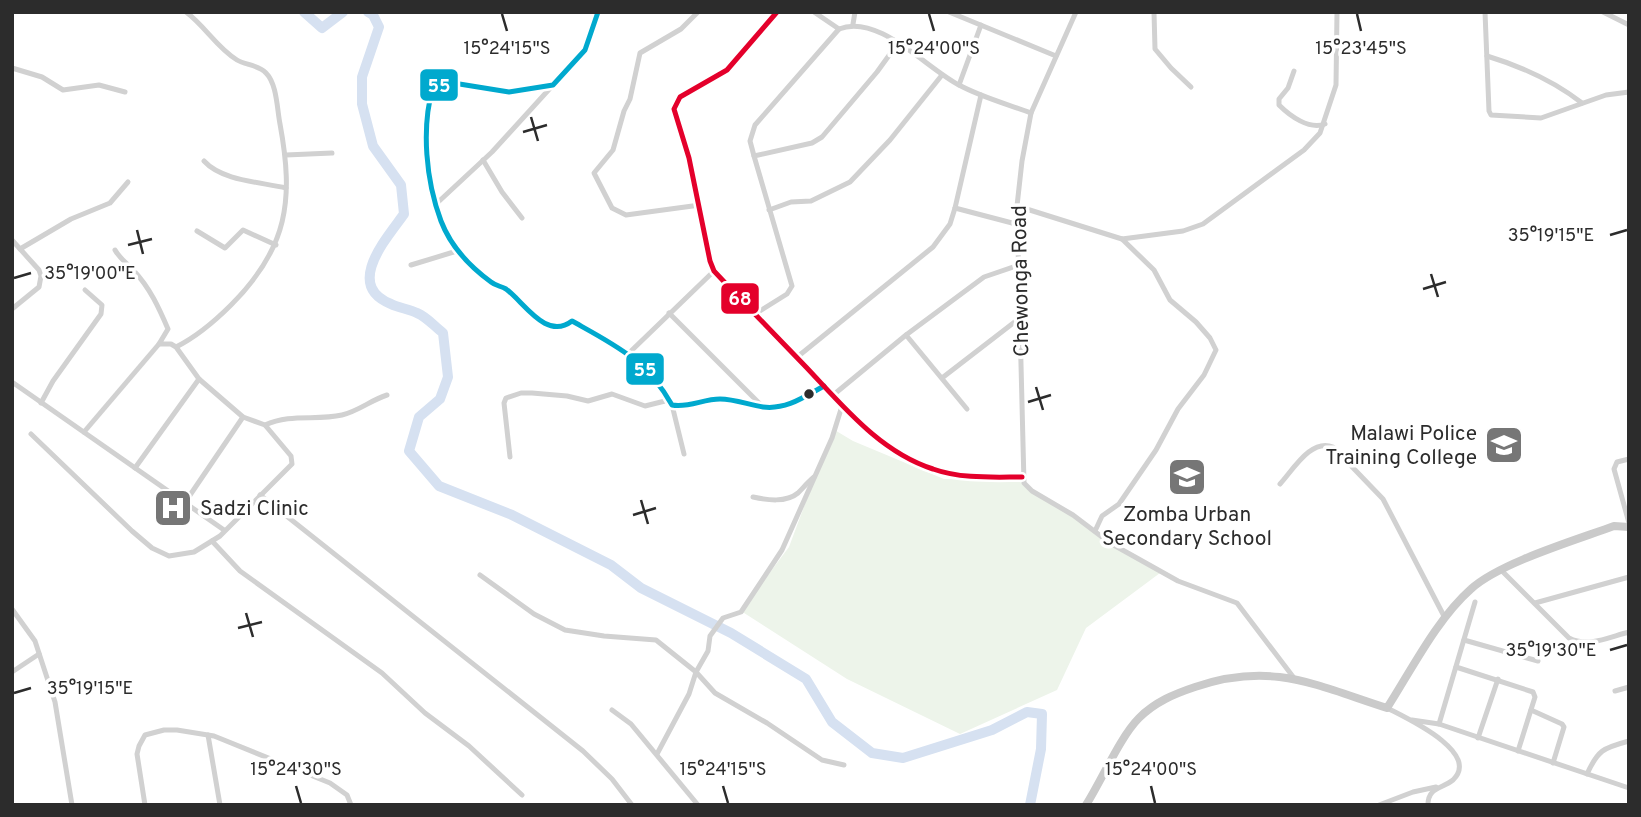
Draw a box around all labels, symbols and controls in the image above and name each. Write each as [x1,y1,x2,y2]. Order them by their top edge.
text: 15°24'15"S [463,38,551,61]
text: 15°24'00"S [888,38,980,61]
text: 15°23'45"S [1315,38,1407,61]
line badge: 55 [419,68,459,102]
text: 55 [427,75,451,99]
street label: Chewonga Road [1007,205,1036,357]
text: 35°19'15"E [1508,225,1594,248]
text: 35°19'00"E [44,263,136,286]
line badge: 68 [720,282,760,315]
text: 68 [728,288,752,312]
line badge: 55 [625,352,665,386]
text: 55 [633,359,657,383]
unlabelled marker [802,387,816,401]
place label: Malawi Police Training College [1325,421,1477,472]
school or university icon: Malawi Police Training College [1483,424,1525,466]
school or university icon: Zomba Urban Secondary School [1166,456,1208,498]
hospital icon: Sadzi Clinic [152,487,194,529]
place label: Sadzi Clinic [200,496,309,523]
place label: Zomba Urban Secondary School [1102,502,1272,553]
text: 35°19'30"E [1506,640,1596,663]
text: 35°19'15"E [47,678,133,701]
text: 15°24'30"S [250,759,342,782]
text: 15°24'15"S [679,759,767,782]
text: 15°24'00"S [1105,759,1197,782]

